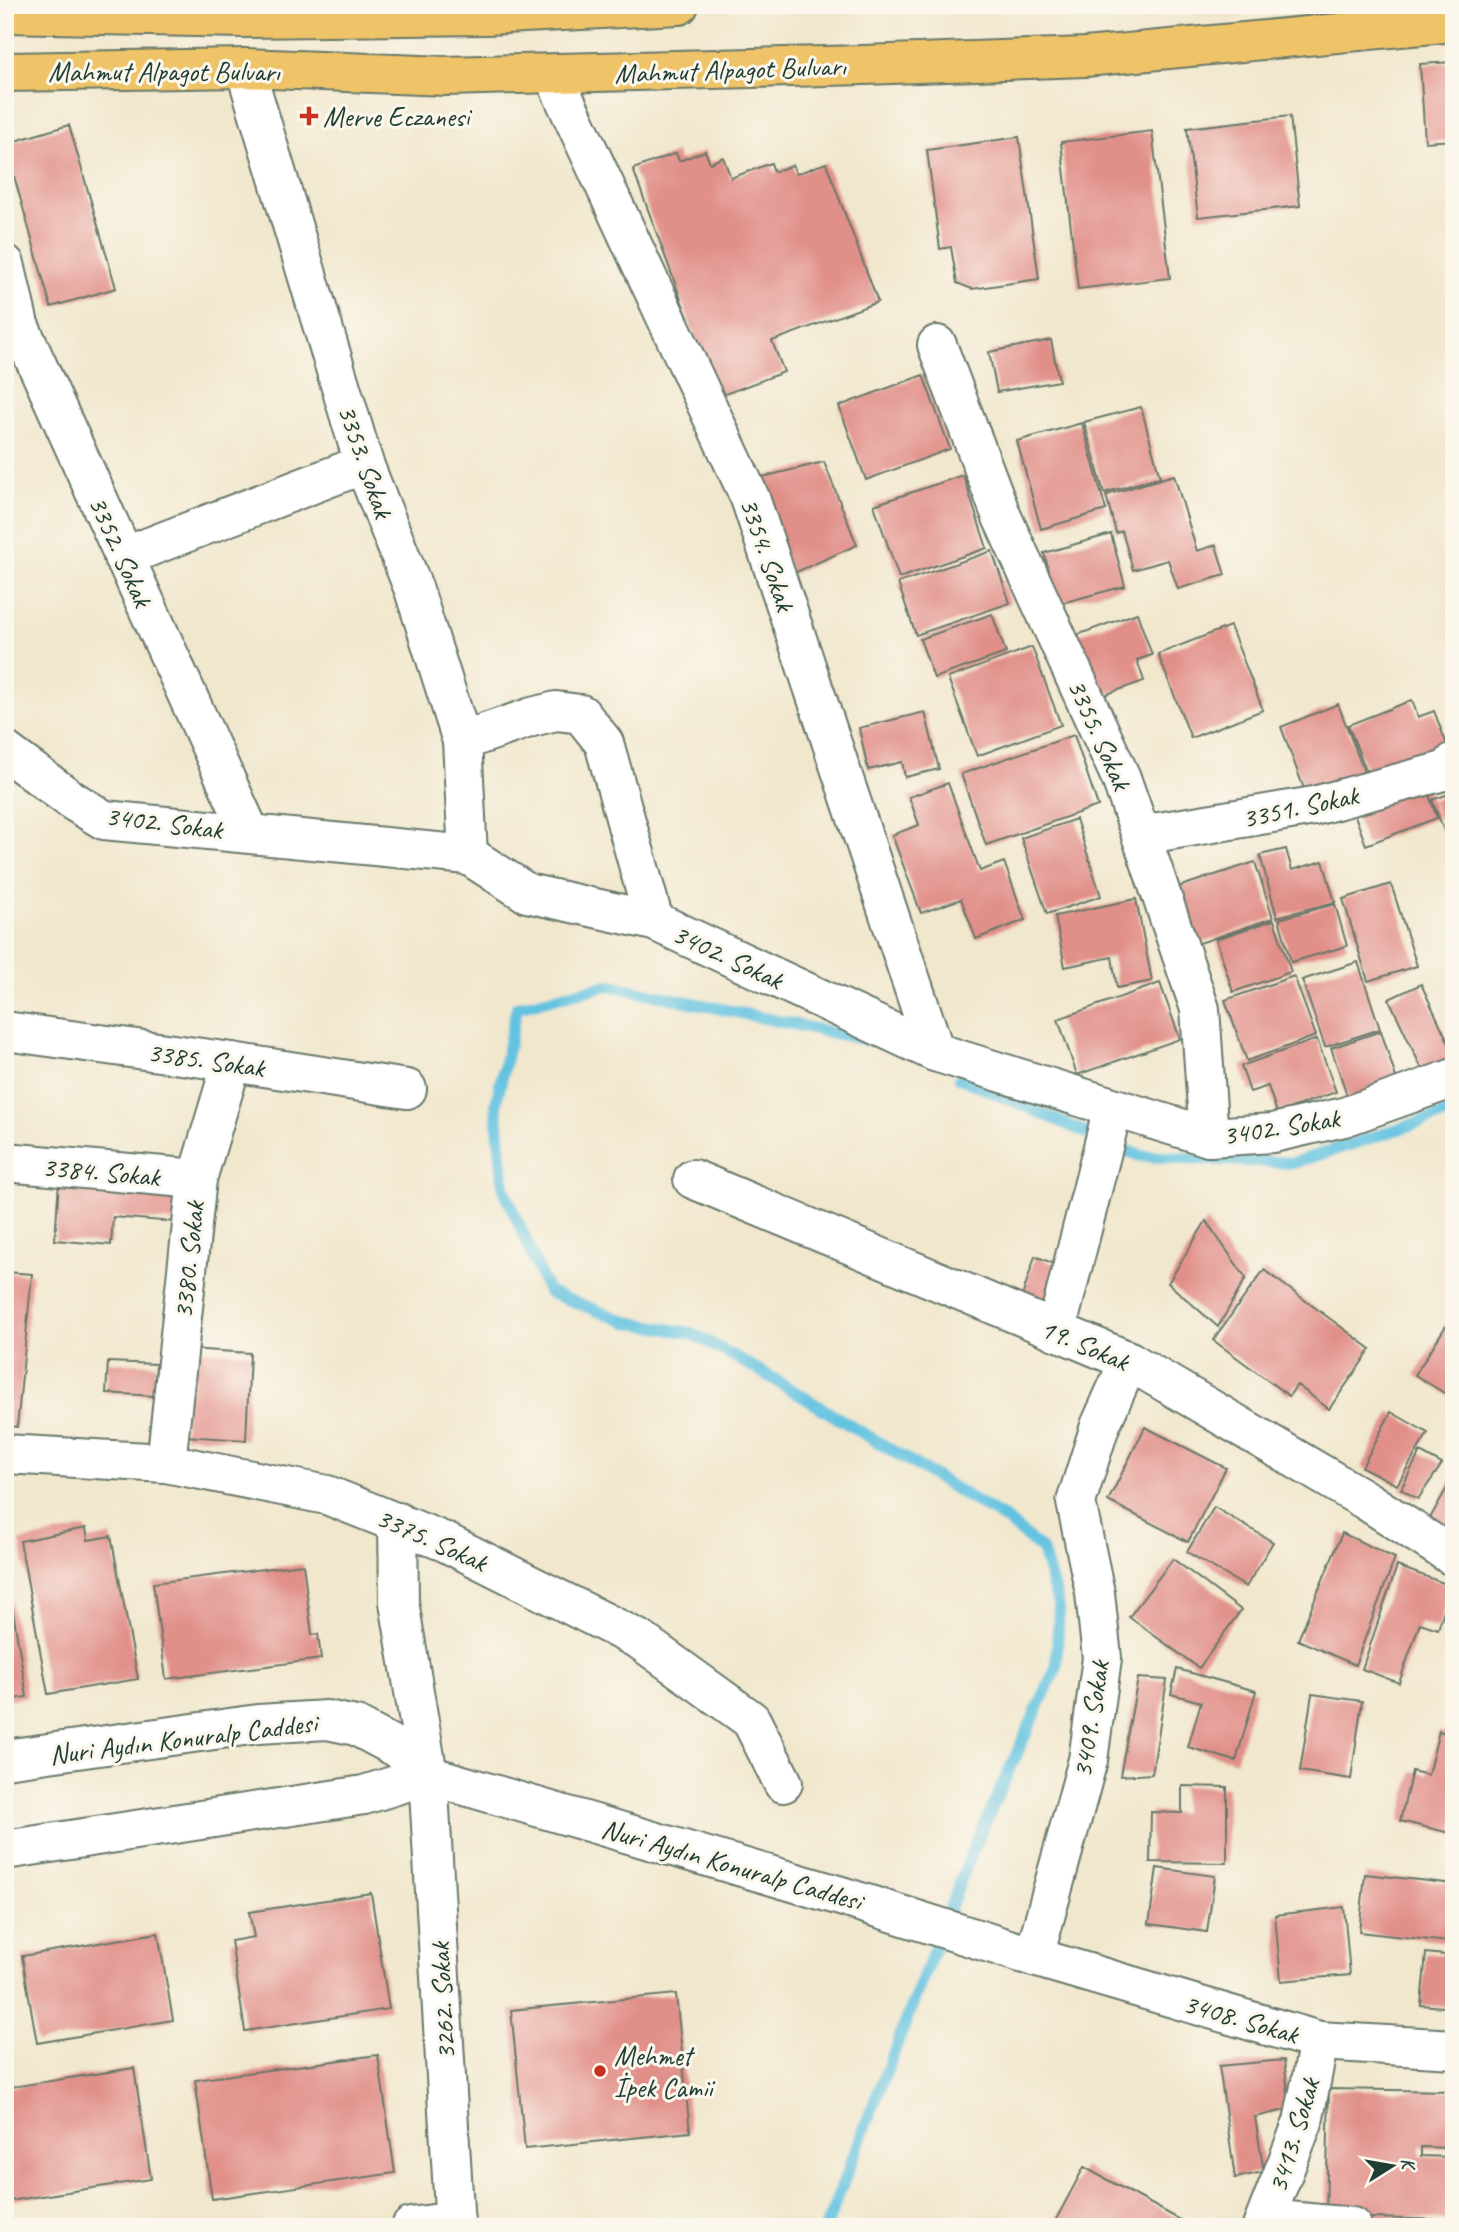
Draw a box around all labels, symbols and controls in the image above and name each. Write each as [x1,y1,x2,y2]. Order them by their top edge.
street label: Mahmut Alpagot Bulvarı [614,48,848,91]
street label: Mahmut Alpagot Bulvarı [48,54,281,89]
place label: Merve Eczanesi [323,99,473,134]
marker: Merve Eczanesi [301,108,317,124]
street label: 3353. Sokak [330,400,402,524]
street label: 3352. Sokak [81,490,161,614]
street label: 3354. Sokak [732,493,804,617]
street label: 3355. Sokak [1060,673,1140,797]
street label: 3351. Sokak [1239,777,1363,836]
street label: 3402. Sokak [103,798,226,847]
street label: 3402. Sokak [667,916,790,998]
street label: 3385. Sokak [145,1034,268,1085]
street label: 3402. Sokak [1220,1100,1344,1153]
street label: 3384. Sokak [41,1149,163,1194]
street label: 3380. Sokak [165,1198,212,1320]
street label: 19. Sokak [1035,1310,1136,1379]
street label: 3375. Sokak [371,1500,494,1580]
street label: 3409. Sokak [1064,1657,1117,1780]
street label: Nuri Aydın Konuralp Caddesi [48,1704,322,1772]
street label: Nuri Aydın Konuralp Caddesi [598,1811,870,1919]
street label: 3262. Sokak [422,1940,463,2061]
street label: 3408. Sokak [1180,1985,1304,2052]
place label: Mehmet İpek Camii [614,2038,716,2105]
marker: Mehmet İpek Camii [592,2063,608,2079]
street label: 3413. Sokak [1260,2072,1328,2196]
north arrow [1358,2130,1428,2200]
text: K [1395,2156,1421,2174]

